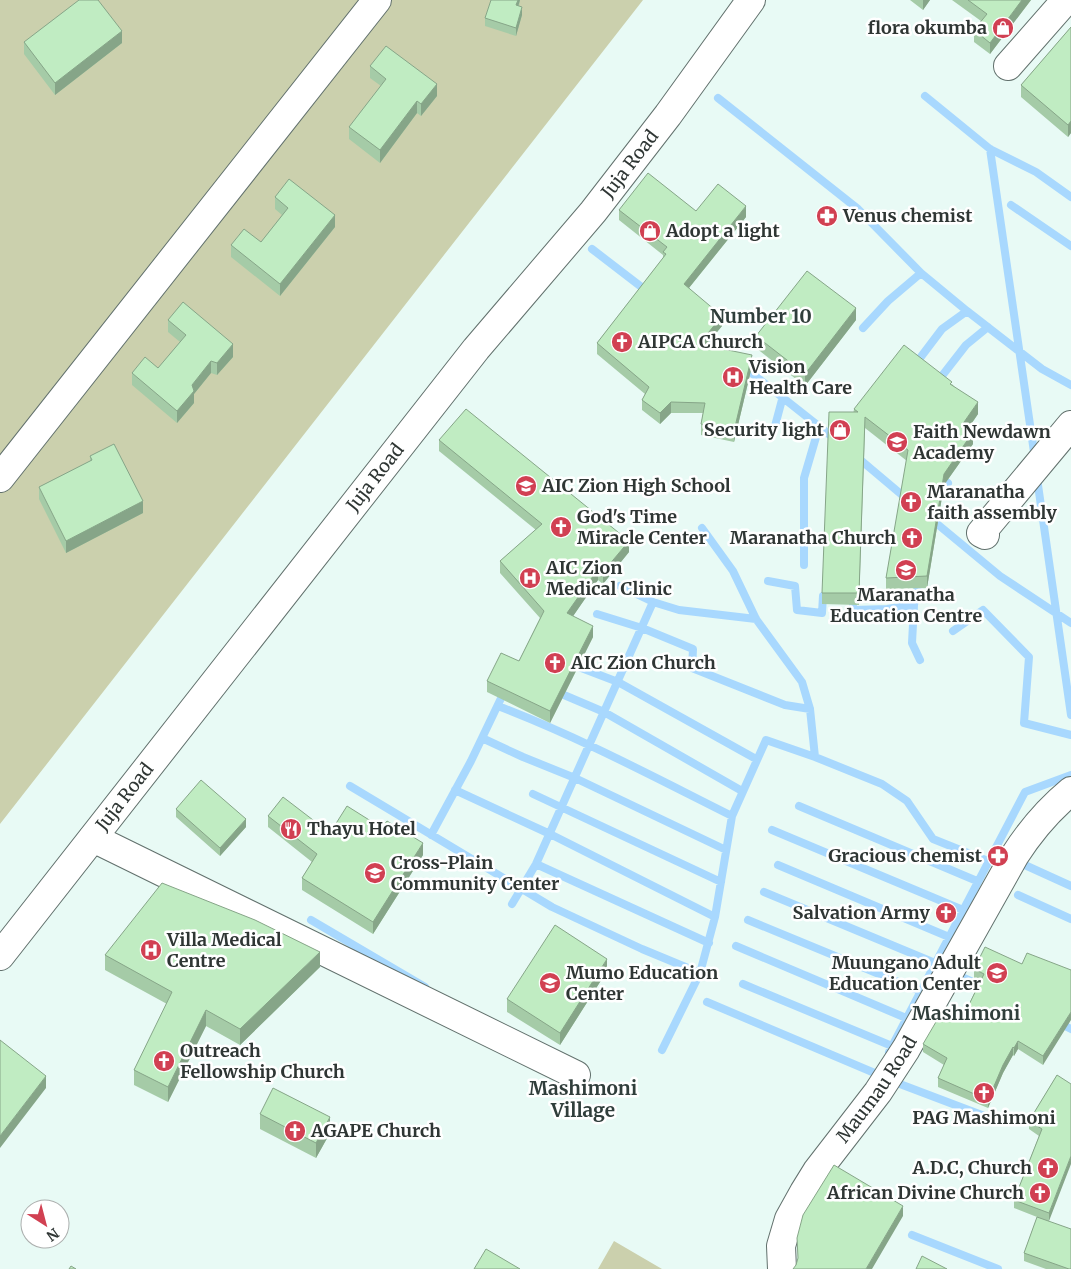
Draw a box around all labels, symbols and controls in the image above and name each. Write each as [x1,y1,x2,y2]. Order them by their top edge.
place label: flora okumba [867,16,987,39]
shop icon: flora okumba [991,16,1015,40]
street label: Juja Road [595,125,663,203]
pharmacy icon: Venus chemist [815,204,839,228]
place label: Venus chemist [842,204,973,227]
shop icon: Adopt a light [638,219,662,243]
place label: Adopt a light [665,219,780,242]
district label: Number 10 [710,304,812,328]
church icon: AIPCA Church [610,330,634,354]
place label: AIPCA Church [637,330,763,353]
place label: Vision Health Care [748,355,852,399]
hospital icon: Vision Health Care [721,365,745,389]
place label: Security light [704,418,825,441]
shop icon: Security light [828,418,852,442]
place label: Faith Newdawn Academy [912,420,1051,464]
school or university icon: Faith Newdawn Academy [885,430,909,454]
street label: Juja Road [340,439,409,517]
school or university icon: AIC Zion High School [514,474,538,498]
place label: AIC Zion High School [541,474,731,497]
place label: Maranatha faith assembly [927,480,1057,524]
church icon: Maranatha faith assembly [899,490,923,514]
place label: God's Time Miracle Center [577,505,707,549]
church icon: God's Time Miracle Center [549,515,573,539]
place label: Maranatha Church [730,526,896,549]
church icon: Maranatha Church [900,526,924,550]
place label: AIC Zion Medical Clinic [545,556,672,600]
school or university icon: Maranatha Education Centre [894,558,918,582]
hospital icon: AIC Zion Medical Clinic [518,566,542,590]
place label: Maranatha Education Centre [830,583,982,627]
church icon: AIC Zion Church [543,651,567,675]
place label: AIC Zion Church [570,651,716,674]
street label: Juja Road [90,758,158,836]
restaurant icon: Thayu Hotel [279,817,303,841]
place label: Thayu Hotel [307,817,416,840]
place label: Gracious chemist [828,844,983,867]
pharmacy icon: Gracious chemist [986,844,1010,868]
place label: Cross-Plain Community Center [391,851,559,895]
school or university icon: Cross-Plain Community Center [363,861,387,885]
place label: Salvation Army [793,901,930,924]
church icon: Salvation Army [934,901,958,925]
place label: Villa Medical Centre [166,928,282,972]
hospital icon: Villa Medical Centre [139,938,163,962]
place label: Muungano Adult Education Center [829,951,982,995]
place label: Mumo Education Center [566,961,718,1005]
school or university icon: Muungano Adult Education Center [985,961,1009,985]
school or university icon: Mumo Education Center [538,971,562,995]
district label: Mashimoni [912,1001,1021,1025]
street label: Maumau Road [831,1032,922,1147]
place label: Outreach Fellowship Church [180,1039,345,1083]
church icon: Outreach Fellowship Church [152,1049,176,1073]
district label: Mashimoni Village [529,1076,638,1122]
church icon: PAG Mashimoni [972,1081,996,1105]
place label: PAG Mashimoni [912,1106,1056,1129]
church icon: AGAPE Church [283,1119,307,1143]
place label: AGAPE Church [310,1119,441,1142]
place label: A.D.C, Church [911,1156,1032,1179]
church icon: A.D.C, Church [1036,1156,1060,1180]
place label: African Divine Church [826,1181,1024,1204]
church icon: African Divine Church [1028,1181,1052,1205]
north arrow [20,1199,70,1249]
text: N [43,1224,62,1245]

